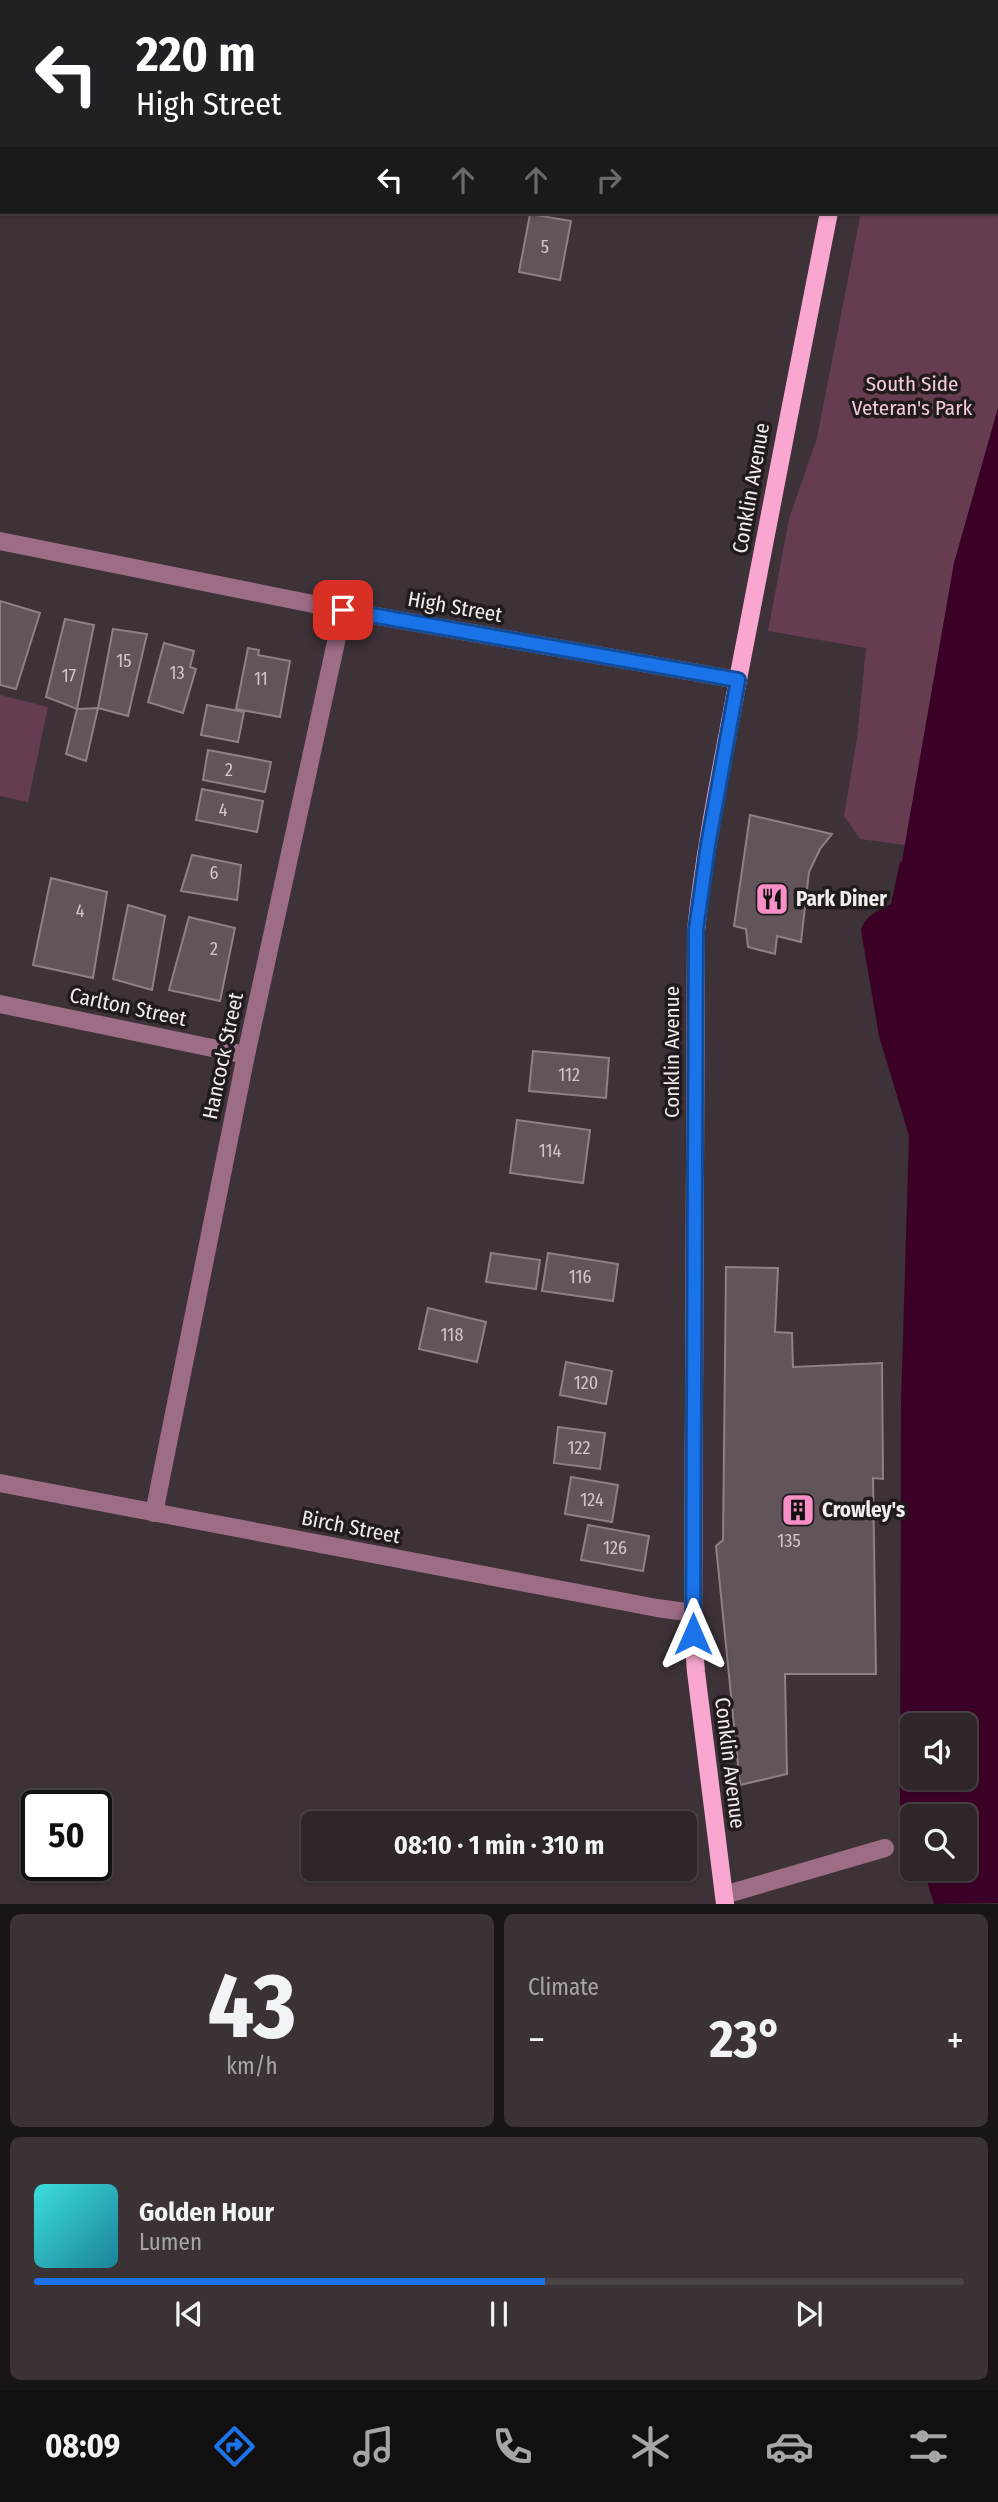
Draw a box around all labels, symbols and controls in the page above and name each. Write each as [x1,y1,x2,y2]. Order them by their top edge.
text: 220 m [136,25,256,84]
icon: left [21,28,112,119]
text: High Street [136,85,282,123]
icon: left [371,161,409,199]
icon: ahead [444,161,482,199]
icon: ahead [517,161,555,199]
icon: right [590,161,628,199]
house number: 5 [541,236,549,258]
park label: South Side Veteran's Park [852,371,972,421]
street label: Conklin Avenue [727,421,775,555]
pin [313,580,373,640]
street label: High Street [406,586,504,628]
icon: arrive [324,591,362,629]
house number: 15 [116,650,132,672]
house number: 13 [169,662,185,684]
house number: 17 [62,665,76,687]
house number: 11 [254,668,268,690]
house number: 2 [225,759,233,781]
house number: 4 [219,799,228,821]
house number: 6 [210,862,219,884]
restaurant icon: Park Diner [753,880,791,918]
place label: Park Diner [796,886,887,912]
house number: 4 [76,900,85,922]
house number: 2 [210,938,218,960]
street label: Carlton Street [67,982,189,1032]
street label: Conklin Avenue [659,986,685,1118]
street label: Hancock Street [197,990,249,1122]
house number: 112 [558,1064,580,1086]
house number: 114 [539,1140,562,1162]
house number: 116 [569,1266,591,1288]
house number: 118 [441,1324,463,1346]
house number: 120 [574,1372,598,1394]
house number: 122 [568,1437,591,1459]
house number: 124 [580,1489,604,1511]
building icon: Crowley's [779,1491,817,1529]
place label: Crowley's [822,1497,905,1523]
street label: Birch Street [299,1505,403,1549]
house number: 135 [777,1530,801,1552]
house number: 126 [603,1537,627,1559]
position arrow [656,1597,730,1671]
street label: Conklin Avenue [709,1696,751,1830]
map controls [900,1713,977,1881]
button: sound [900,1713,977,1790]
speed limit sign: 50 [21,1790,112,1881]
button: search [900,1804,977,1881]
text: 08:10 · 1 min · 310 m [394,1830,604,1861]
text: 43 [208,1952,296,2061]
text: Climate [528,1973,599,2001]
text: 23° [709,2008,782,2071]
text: − [528,2017,545,2063]
text: + [947,2017,964,2063]
text: km/h [226,2052,278,2080]
text: Golden Hour [139,2197,274,2228]
text: Lumen [139,2228,202,2256]
icon: previous [170,2295,208,2333]
icon: pause [480,2295,518,2333]
icon: next [790,2295,828,2333]
icon: directions [210,2422,259,2471]
icon: music [349,2422,398,2471]
icon: phone [488,2422,537,2471]
icon: climate [626,2422,675,2471]
icon: car [765,2422,814,2471]
icon: filters [904,2422,953,2471]
text: 08:09 [45,2427,120,2465]

